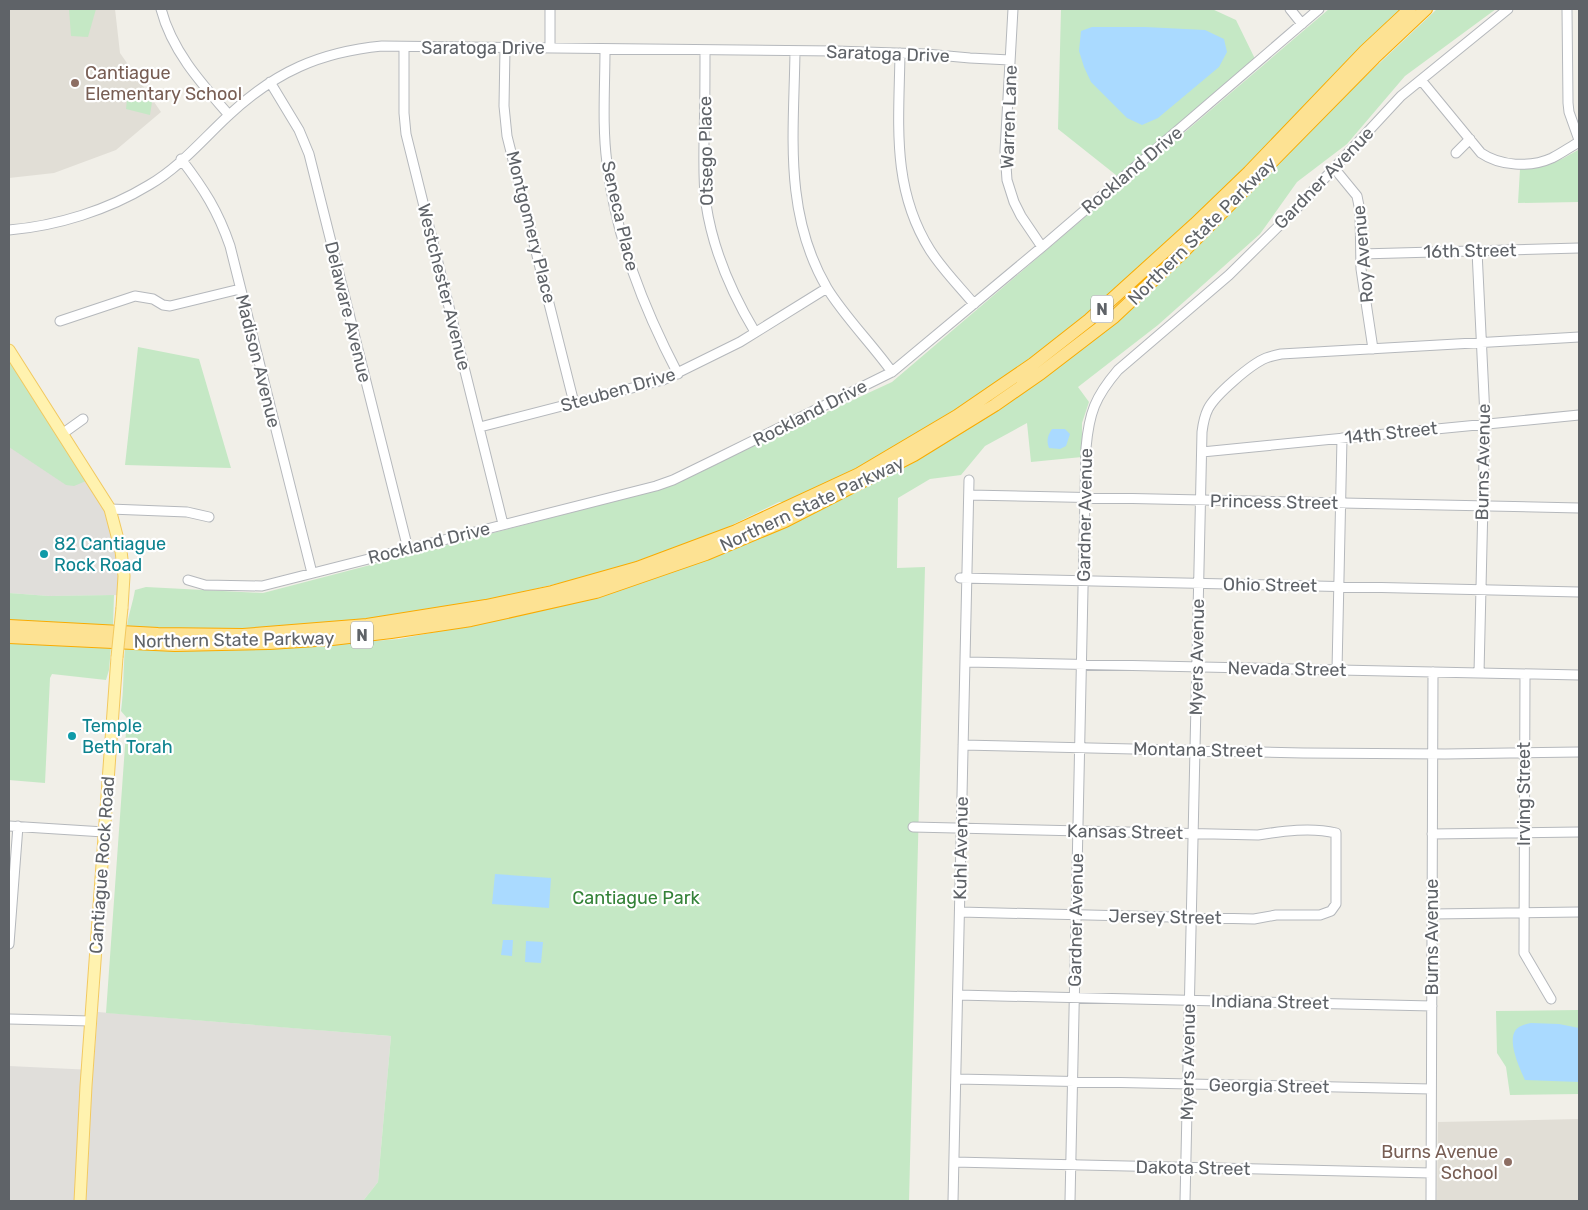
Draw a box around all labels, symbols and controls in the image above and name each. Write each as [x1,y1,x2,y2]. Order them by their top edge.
street label: Saratoga Drive [421,37,545,59]
street label: Saratoga Drive [826,41,950,67]
place label: Cantiague Elementary School [85,62,242,105]
street label: Warren Lane [996,65,1022,169]
marker: Cantiague Elementary School [69,77,81,89]
street label: Otsego Place [694,96,718,206]
street label: Rockland Drive [1077,121,1187,219]
street label: Gardner Avenue [1270,122,1378,234]
street label: Montgomery Place [501,149,561,305]
street label: Northern State Parkway [1123,152,1281,310]
street label: Seneca Place [597,159,643,273]
street label: Westchester Avenue [413,201,475,373]
street label: Roy Avenue [1348,204,1378,304]
street label: Delaware Avenue [320,239,376,385]
street label: 16th Street [1423,239,1517,263]
street label: Madison Avenue [231,292,285,430]
road number: N [1091,296,1113,322]
street label: Steuben Drive [558,363,678,417]
street label: Rockland Drive [749,375,871,451]
street label: Burns Avenue [1471,403,1495,521]
street label: 14th Street [1343,417,1439,449]
street label: Gardner Avenue [1073,448,1097,582]
street label: Northern State Parkway [716,452,908,556]
street label: Princess Street [1210,490,1338,514]
street label: Rockland Drive [366,517,492,569]
place label: 82 Cantiague Rock Road [54,533,166,576]
marker: 82 Cantiague Rock Road [38,548,50,560]
street label: Ohio Street [1223,573,1317,597]
street label: Myers Avenue [1185,598,1209,716]
road number: N [351,622,373,648]
street label: Northern State Parkway [133,627,335,653]
street label: Nevada Street [1227,657,1347,681]
place label: Temple Beth Torah [82,715,173,758]
marker: Temple Beth Torah [66,730,78,742]
street label: Montana Street [1133,738,1263,762]
street label: Irving Street [1513,742,1535,846]
street label: Cantiague Rock Road [85,775,119,955]
street label: Kuhl Avenue [949,796,973,900]
street label: Kansas Street [1067,820,1183,844]
street label: Gardner Avenue [1064,853,1088,987]
street label: Burns Avenue [1421,879,1443,995]
park label: Cantiague Park [572,887,700,909]
street label: Jersey Street [1108,905,1222,929]
street label: Indiana Street [1211,990,1329,1014]
street label: Myers Avenue [1176,1003,1200,1121]
street label: Georgia Street [1208,1074,1330,1098]
place label: Burns Avenue School [1381,1141,1498,1184]
street label: Dakota Street [1135,1156,1251,1180]
marker: Burns Avenue School [1502,1156,1514,1168]

